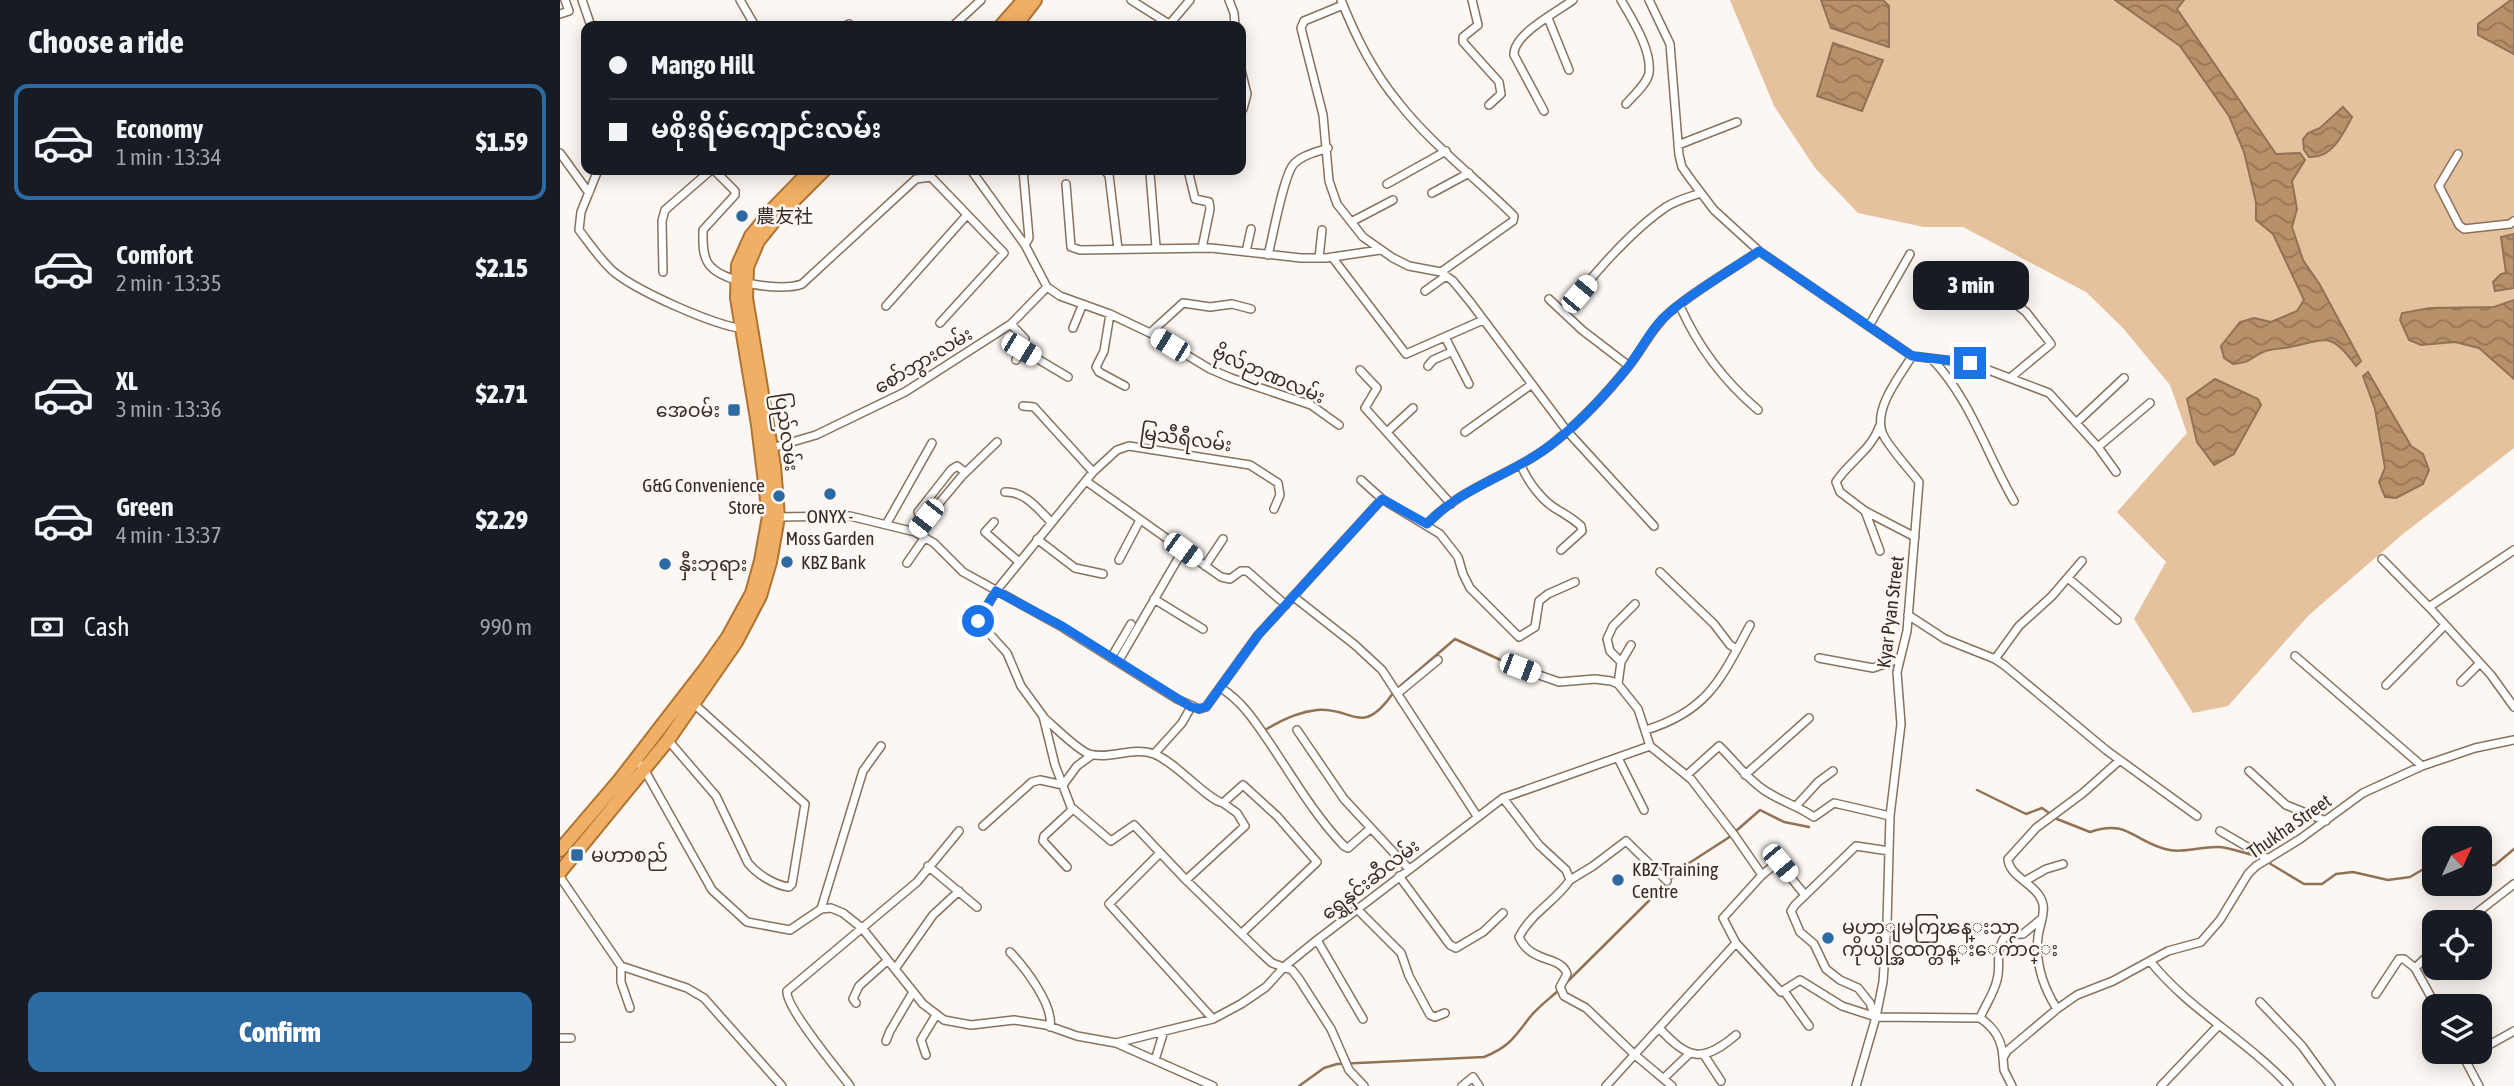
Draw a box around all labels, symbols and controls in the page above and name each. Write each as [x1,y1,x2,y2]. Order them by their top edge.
text: Choose a ride [28,23,184,60]
text: Mango Hill [651,50,754,80]
icon: car [32,111,95,174]
text: Economy [116,114,203,144]
text: မစိုးရိမ်ကျောင်းလမ်း [651,114,882,144]
text: $1.59 [476,127,528,157]
text: 1 min · 13:34 [116,144,222,170]
place label: 農友社 [756,205,813,227]
marker: 農友社 [734,208,750,224]
icon: car [32,237,95,300]
text: Comfort [116,240,193,270]
text: $2.15 [476,253,528,283]
callout: 3 min [1912,262,2028,310]
text: 2 min · 13:35 [116,270,222,296]
car [1558,271,1601,317]
text: 3 min [1948,272,1994,298]
street label: စော်ဘွားလမ်း [868,320,979,402]
car [1147,325,1194,365]
car [998,329,1045,369]
street label: ဗိုလ်ဉာဏလမ်း [1207,338,1330,413]
route end [1954,347,1986,379]
icon: car [32,363,95,426]
text: XL [116,366,138,396]
text: $2.71 [476,379,528,409]
street label: ပြည်လမ်း [766,391,806,473]
text: 3 min · 13:36 [116,396,222,422]
place label: အေဝမ်း [656,396,720,421]
marker: အေဝမ်း [726,402,742,418]
street label: မြသီရီလမ်း [1138,418,1234,460]
place label: G&G Convenience Store [642,474,765,518]
marker: ONYX - Moss Garden [822,486,838,502]
marker: G&G Convenience Store [771,488,787,504]
icon: car [32,489,95,552]
text: Green [116,492,174,522]
car [905,495,948,541]
text: $2.29 [476,505,528,535]
place label: ONYX - Moss Garden [785,505,875,549]
text: 4 min · 13:37 [116,522,222,548]
car [1160,529,1207,571]
place label: နှီးဘုရား [679,550,747,581]
place label: KBZ Bank [801,551,867,573]
marker: KBZ Bank [779,554,795,570]
street label: Kyar Pyan Street [1872,555,1908,669]
marker: နှီးဘုရား [657,556,673,572]
route start [962,605,994,637]
icon: cash [28,608,66,646]
text: Cash [84,612,130,642]
text: 990 m [480,614,532,640]
car [1497,651,1544,685]
street label: Thukha Street [2243,789,2335,863]
north arrow [2422,826,2492,896]
map controls [2422,826,2492,1064]
street label: ရွှေနှင်းဆီလမ်း [1315,832,1427,929]
car [1759,840,1802,886]
place label: မဟာစည် [591,841,668,871]
marker: မဟာစည် [569,847,585,863]
place label: KBZ Training Centre [1632,858,1719,902]
marker: KBZ Training Centre [1610,872,1626,888]
button: locate [2422,910,2492,980]
place label: မဟာျမကြၽန္းသာ ကိုယ္ပိုင္အထက္တန္းေက်ာင္း [1842,914,2058,966]
marker: မဟာျမကြၽန္းသာ ကိုယ္ပိုင္အထက္တန္းေက်ာင္း [1820,930,1836,946]
button: Confirm [28,992,532,1072]
button: layers [2422,994,2492,1064]

